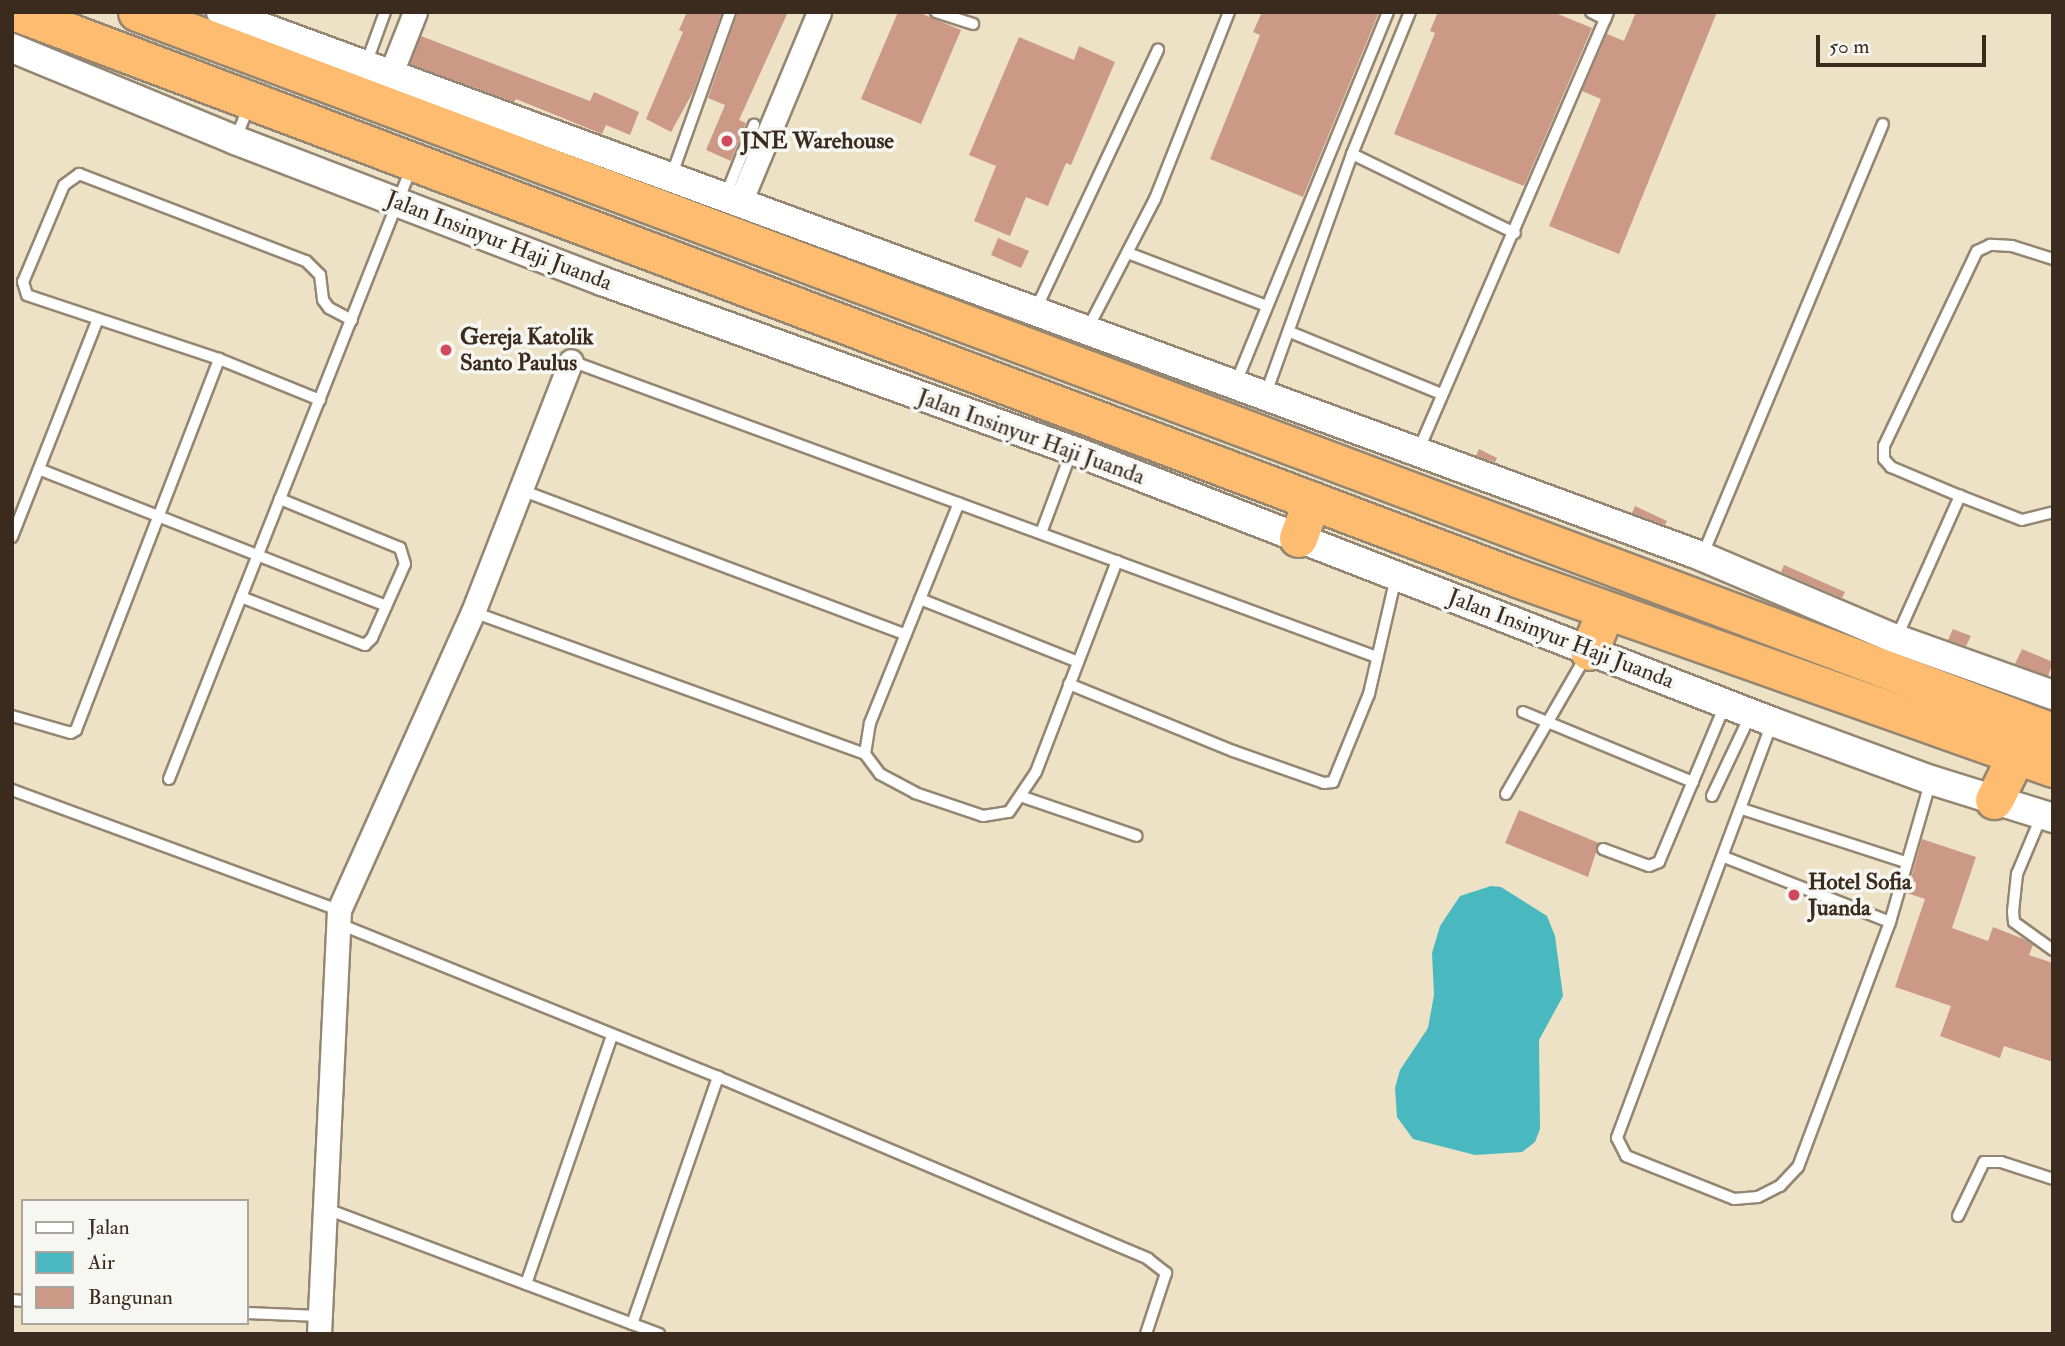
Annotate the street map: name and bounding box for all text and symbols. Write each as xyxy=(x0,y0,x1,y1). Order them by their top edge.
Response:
scale bar xyxy=(1820,21,1990,65)
text: 50 m xyxy=(1829,33,1870,60)
place label: JNE Warehouse xyxy=(741,127,894,155)
marker: JNE Warehouse xyxy=(719,133,735,149)
street label: Jalan Insinyur Haji Juanda xyxy=(382,185,616,297)
place label: Gereja Katolik Santo Paulus xyxy=(460,323,594,377)
marker: Gereja Katolik Santo Paulus xyxy=(438,342,454,358)
street label: Jalan Insinyur Haji Juanda xyxy=(914,383,1148,491)
street label: Jalan Insinyur Haji Juanda xyxy=(1444,583,1678,695)
place label: Hotel Sofia Juanda xyxy=(1808,868,1911,922)
marker: Hotel Sofia Juanda xyxy=(1786,887,1802,903)
legend xyxy=(21,1199,248,1325)
text: Jalan xyxy=(88,1214,130,1241)
text: Air xyxy=(88,1249,115,1276)
text: Bangunan xyxy=(88,1284,173,1311)

